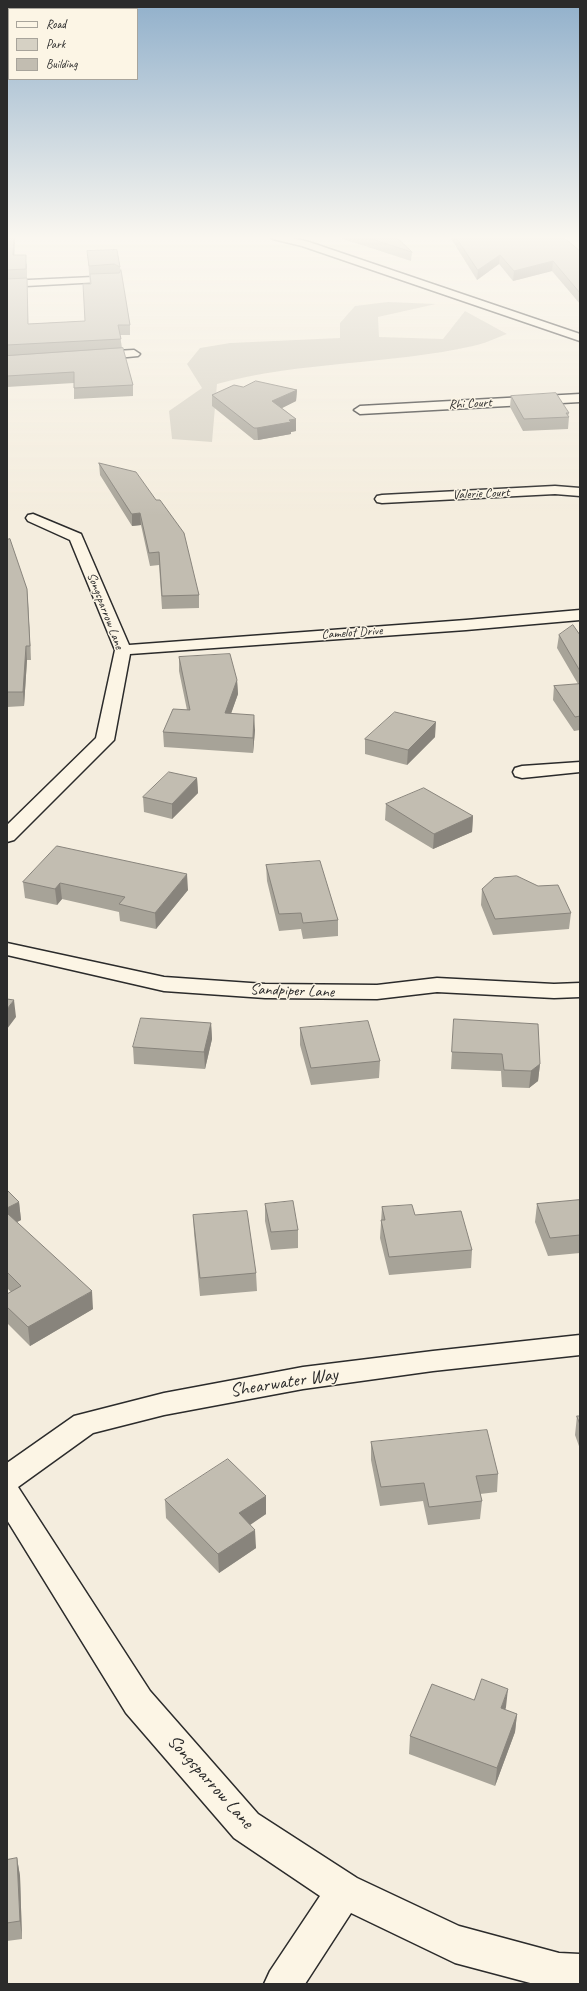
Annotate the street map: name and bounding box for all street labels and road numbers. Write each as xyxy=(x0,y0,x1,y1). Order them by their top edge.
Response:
street label: Rhi Court xyxy=(448,395,492,413)
street label: Valerie Court xyxy=(452,485,510,503)
street label: Songsparrow Lane xyxy=(83,570,127,652)
street label: Camelot Drive xyxy=(321,623,383,643)
street label: Sandpiper Lane xyxy=(250,980,334,1002)
street label: Shearwater Way xyxy=(229,1363,339,1403)
street label: Songsparrow Lane xyxy=(162,1730,258,1834)

